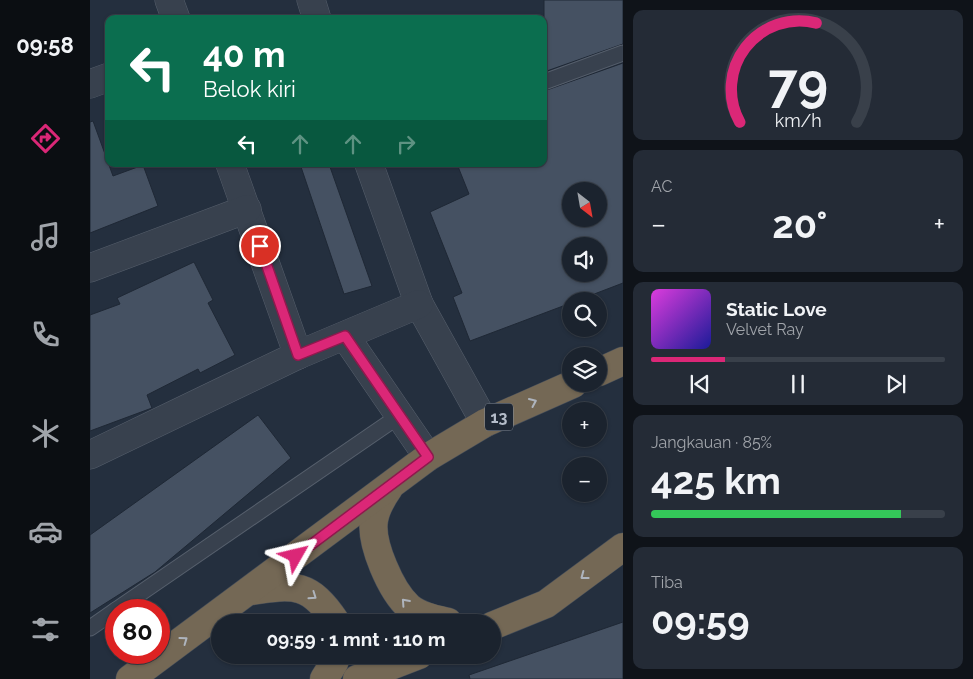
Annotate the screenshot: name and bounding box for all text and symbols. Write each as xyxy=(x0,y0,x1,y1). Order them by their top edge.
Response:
text: 09:58 xyxy=(16,32,74,58)
text: 40 m xyxy=(203,34,285,75)
icon: left xyxy=(120,35,185,100)
text: 79 xyxy=(768,52,828,113)
text: Belok kiri xyxy=(203,76,296,102)
text: km/h xyxy=(774,110,822,131)
icon: directions xyxy=(28,121,63,156)
icon: left xyxy=(233,130,261,158)
icon: ahead xyxy=(286,130,314,158)
icon: ahead xyxy=(339,130,367,158)
icon: right xyxy=(392,130,420,158)
text: AC xyxy=(651,177,672,196)
north arrow xyxy=(562,182,608,228)
map controls xyxy=(562,182,607,502)
text: 20° xyxy=(772,202,827,247)
text: − xyxy=(651,208,666,241)
text: + xyxy=(933,208,945,241)
icon: music xyxy=(28,219,63,254)
pin xyxy=(239,225,281,267)
icon: arrive xyxy=(246,232,274,260)
button: sound xyxy=(562,237,607,282)
button: search xyxy=(562,292,607,337)
text: Static Love xyxy=(726,298,827,320)
icon: phone xyxy=(28,317,63,352)
text: Velvet Ray xyxy=(726,320,804,339)
button: layers xyxy=(562,347,607,392)
icon: previous xyxy=(686,370,714,398)
icon: pause xyxy=(784,370,812,398)
icon: next xyxy=(882,370,910,398)
one-way arrow xyxy=(528,397,537,408)
button: + xyxy=(562,402,607,447)
road number: 13 xyxy=(485,404,513,431)
icon: climate xyxy=(28,416,63,451)
text: Jangkauan · 85% xyxy=(651,433,772,452)
button: − xyxy=(562,457,607,502)
text: 425 km xyxy=(651,458,781,503)
icon: car xyxy=(28,514,63,549)
position arrow xyxy=(269,529,321,581)
one-way arrow xyxy=(581,570,590,578)
text: Tiba xyxy=(651,573,683,592)
one-way arrow xyxy=(307,590,317,599)
one-way arrow xyxy=(402,598,411,607)
text: 09:59 xyxy=(651,598,750,643)
speed limit sign: 80 xyxy=(105,599,170,664)
icon: filters xyxy=(28,612,63,647)
text: 09:59 · 1 mnt · 110 m xyxy=(266,628,446,650)
one-way arrow xyxy=(178,637,188,646)

